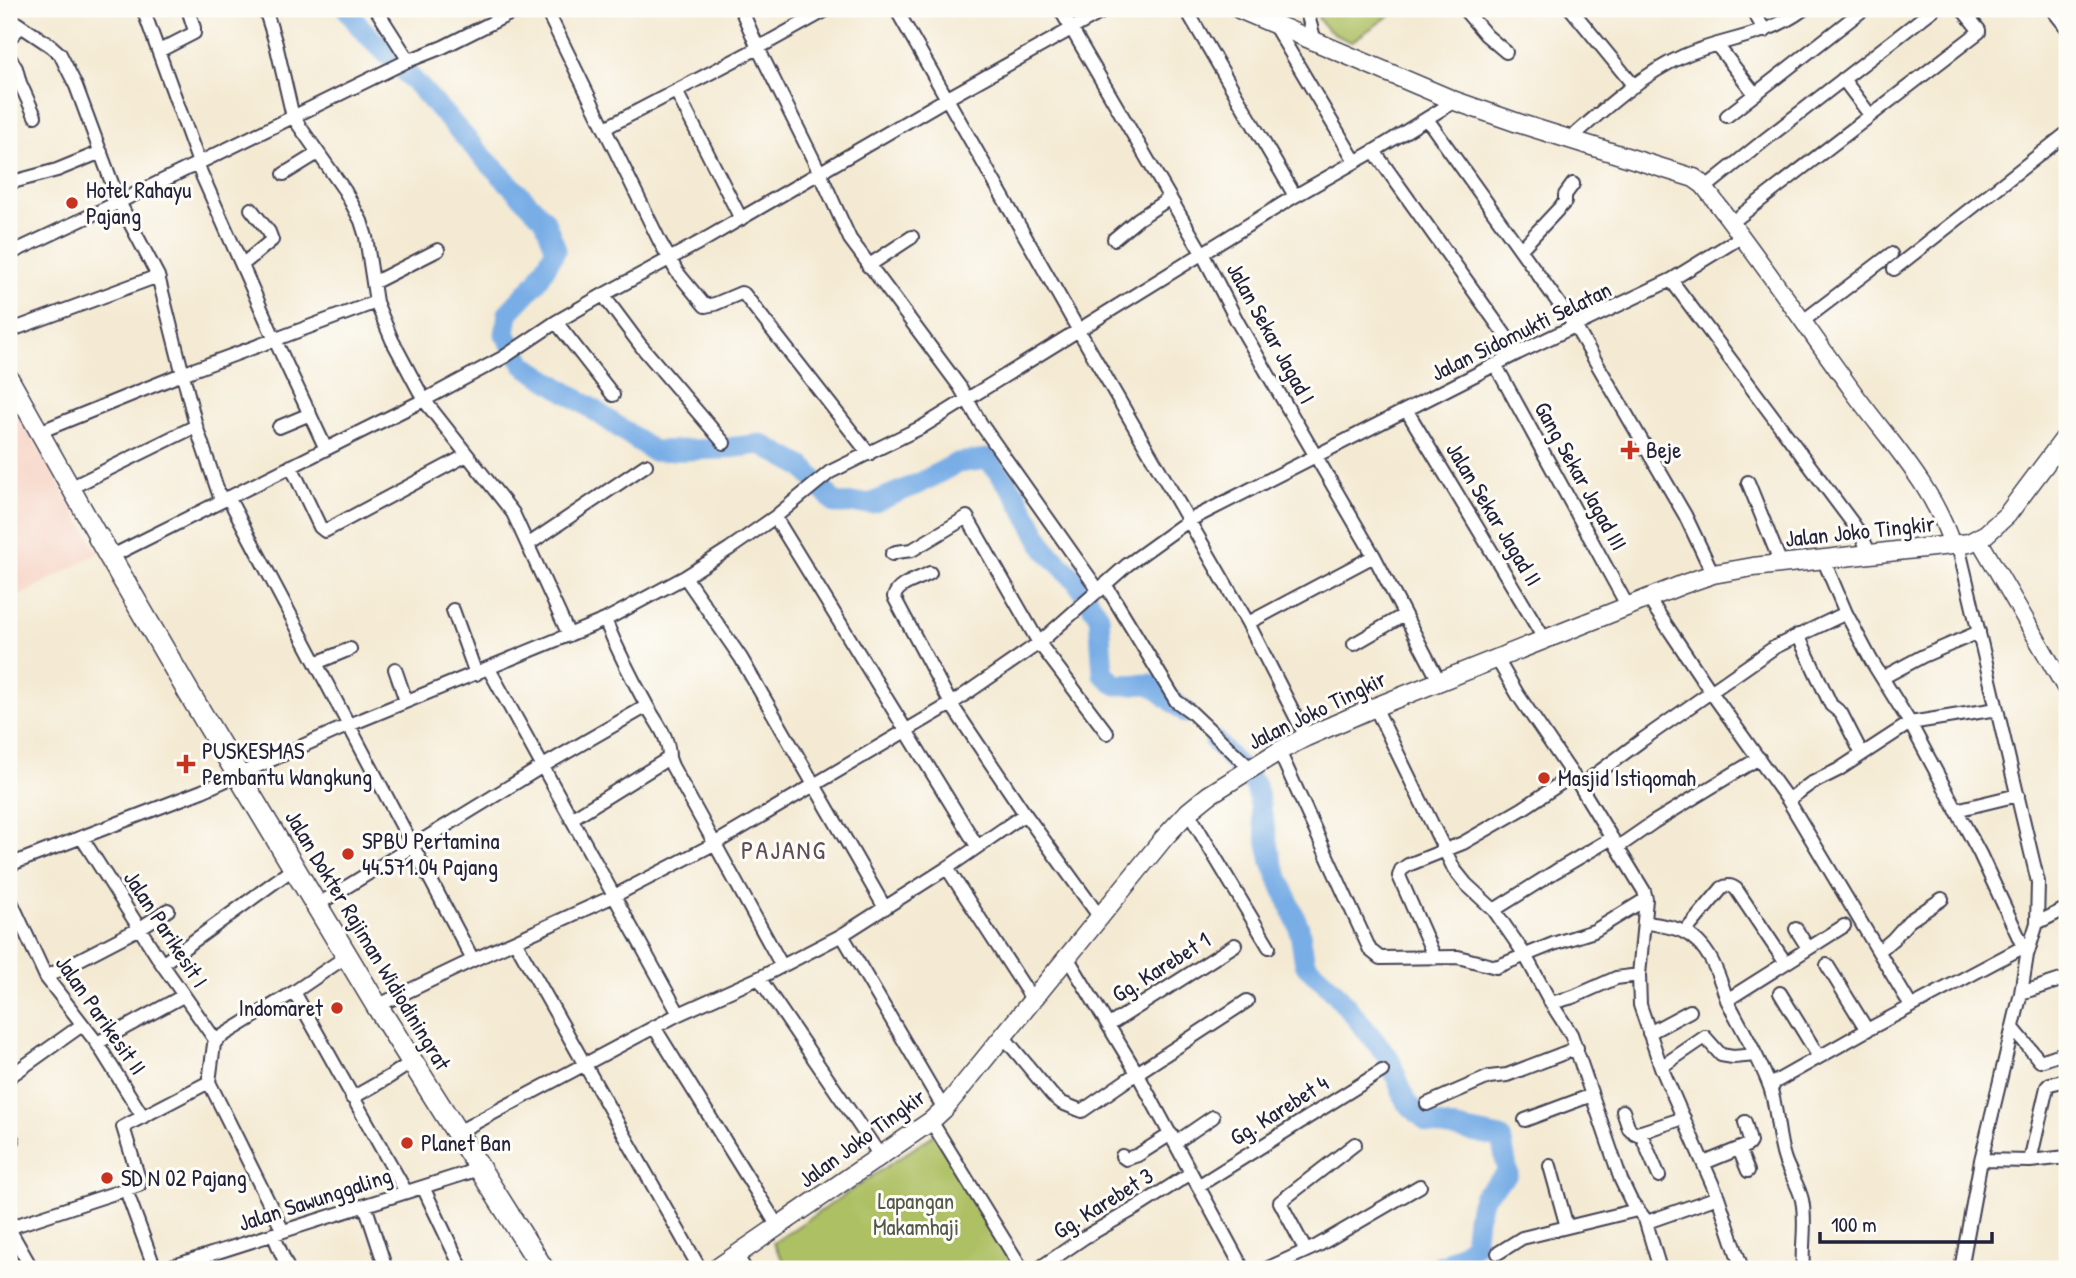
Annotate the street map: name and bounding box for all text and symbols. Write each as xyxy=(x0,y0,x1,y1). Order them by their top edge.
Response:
place label: Hotel Rahayu Pajang xyxy=(86,174,192,231)
marker: Hotel Rahayu Pajang xyxy=(64,195,80,211)
street label: Jalan Sekar Jagad I xyxy=(1220,256,1323,409)
street label: Jalan Sidomukti Selatan xyxy=(1425,273,1616,388)
street label: Gang Sekar Jagad III xyxy=(1528,396,1635,556)
place label: Beje xyxy=(1646,434,1681,465)
street label: Jalan Sekar Jagad II xyxy=(1439,436,1550,591)
marker: Beje xyxy=(1620,440,1640,460)
street label: Jalan Joko Tingkir xyxy=(1784,507,1936,554)
street label: Jalan Joko Tingkir xyxy=(1242,663,1391,756)
place label: PUSKESMAS Pembantu Wangkung xyxy=(202,735,372,792)
marker: PUSKESMAS Pembantu Wangkung xyxy=(176,754,196,774)
place label: Masjid Istiqomah xyxy=(1558,762,1696,793)
marker: Masjid Istiqomah xyxy=(1536,770,1552,786)
street label: Jalan Dokter Rajiman Widiodiningrat xyxy=(278,804,459,1077)
place label: SPBU Pertamina 44.571.04 Pajang xyxy=(362,825,499,882)
district label: PAJANG xyxy=(741,832,827,867)
marker: SPBU Pertamina 44.571.04 Pajang xyxy=(340,846,356,862)
street label: Jalan Parikesit I xyxy=(117,864,216,993)
street label: Gg. Karebet 1 xyxy=(1106,924,1216,1009)
street label: Jalan Parikesit II xyxy=(49,949,154,1081)
place label: Indomaret xyxy=(238,992,324,1023)
marker: Indomaret xyxy=(329,1000,345,1016)
street label: Gg. Karebet 4 xyxy=(1223,1067,1334,1152)
street label: Jalan Joko Tingkir xyxy=(792,1081,932,1194)
place label: Planet Ban xyxy=(421,1127,511,1158)
marker: Planet Ban xyxy=(399,1135,415,1151)
street label: Jalan Sawunggaling xyxy=(234,1159,396,1238)
street label: Gg. Karebet 3 xyxy=(1047,1160,1159,1246)
place label: SD N 02 Pajang xyxy=(121,1162,247,1193)
marker: SD N 02 Pajang xyxy=(99,1170,115,1186)
park label: Lapangan Makamhaji xyxy=(873,1185,959,1242)
scale bar xyxy=(1820,1201,1992,1245)
text: 100 m xyxy=(1831,1210,1877,1239)

